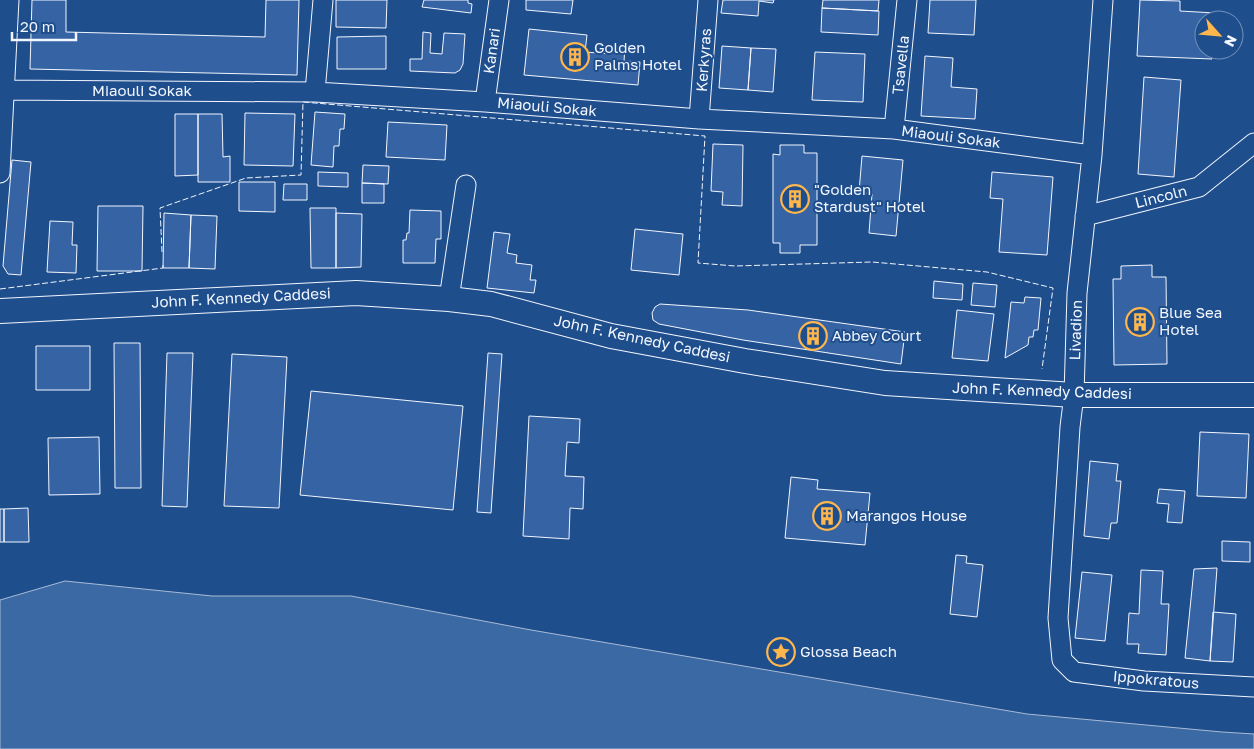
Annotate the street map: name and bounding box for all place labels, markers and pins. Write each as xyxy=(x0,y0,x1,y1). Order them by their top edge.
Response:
place label: Golden Palms Hotel xyxy=(594,38,682,73)
building icon: Golden Palms Hotel xyxy=(560,42,590,72)
place label: "Golden Stardust" Hotel xyxy=(814,180,926,215)
building icon: "Golden Stardust" Hotel xyxy=(780,184,810,214)
place label: Blue Sea Hotel xyxy=(1159,303,1222,338)
building icon: Blue Sea Hotel xyxy=(1125,307,1155,337)
building icon: Abbey Court xyxy=(798,321,828,351)
place label: Abbey Court xyxy=(832,326,921,344)
building icon: Marangos House xyxy=(812,501,842,531)
place label: Marangos House xyxy=(846,506,967,524)
place icon: Glossa Beach xyxy=(766,637,796,667)
place label: Glossa Beach xyxy=(800,642,897,660)

